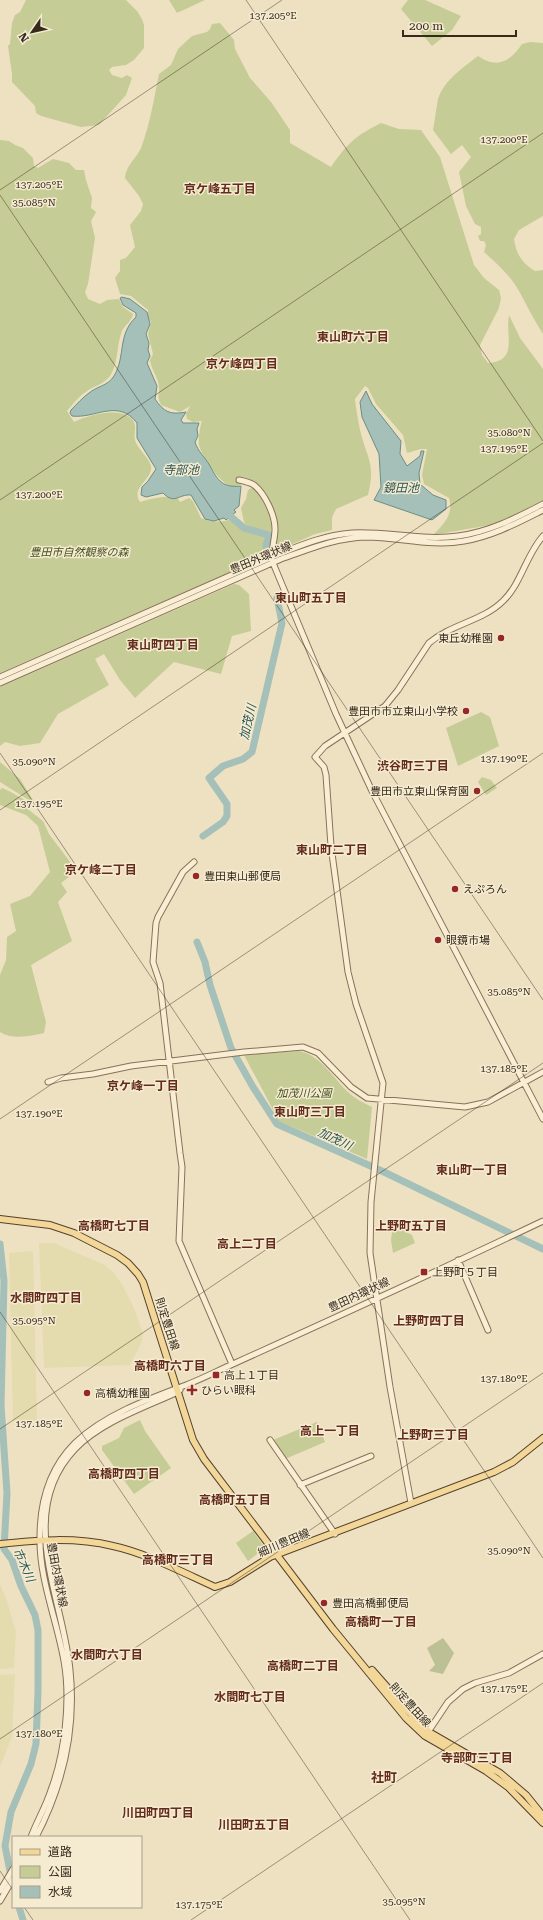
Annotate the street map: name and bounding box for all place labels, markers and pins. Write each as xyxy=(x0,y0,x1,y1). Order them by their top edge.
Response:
place label: 東丘幼稚園 xyxy=(438,632,493,645)
marker: 東丘幼稚園 xyxy=(496,633,506,643)
place label: 豊田市市立東山小学校 xyxy=(348,705,458,718)
marker: 豊田市市立東山小学校 xyxy=(461,706,471,716)
place label: 豊田市立東山保育園 xyxy=(370,785,469,798)
marker: 豊田市立東山保育園 xyxy=(472,786,482,796)
place label: 豊田東山郵便局 xyxy=(204,870,281,883)
marker: 豊田東山郵便局 xyxy=(191,871,201,881)
place label: えぷろん xyxy=(463,883,507,896)
marker: えぷろん xyxy=(450,884,460,894)
place label: 眼鏡市場 xyxy=(446,934,490,947)
marker: 眼鏡市場 xyxy=(433,935,443,945)
place label: 上野町５丁目 xyxy=(432,1266,498,1279)
marker: 上野町５丁目 xyxy=(419,1267,429,1277)
place label: 高上１丁目 xyxy=(224,1369,279,1382)
marker: 高上１丁目 xyxy=(211,1370,221,1380)
marker: ひらい眼科 xyxy=(186,1384,198,1396)
place label: ひらい眼科 xyxy=(201,1384,256,1397)
place label: 高橋幼稚園 xyxy=(95,1387,150,1400)
marker: 高橋幼稚園 xyxy=(82,1388,92,1398)
place label: 豊田高橋郵便局 xyxy=(332,1597,409,1610)
marker: 豊田高橋郵便局 xyxy=(319,1598,329,1608)

